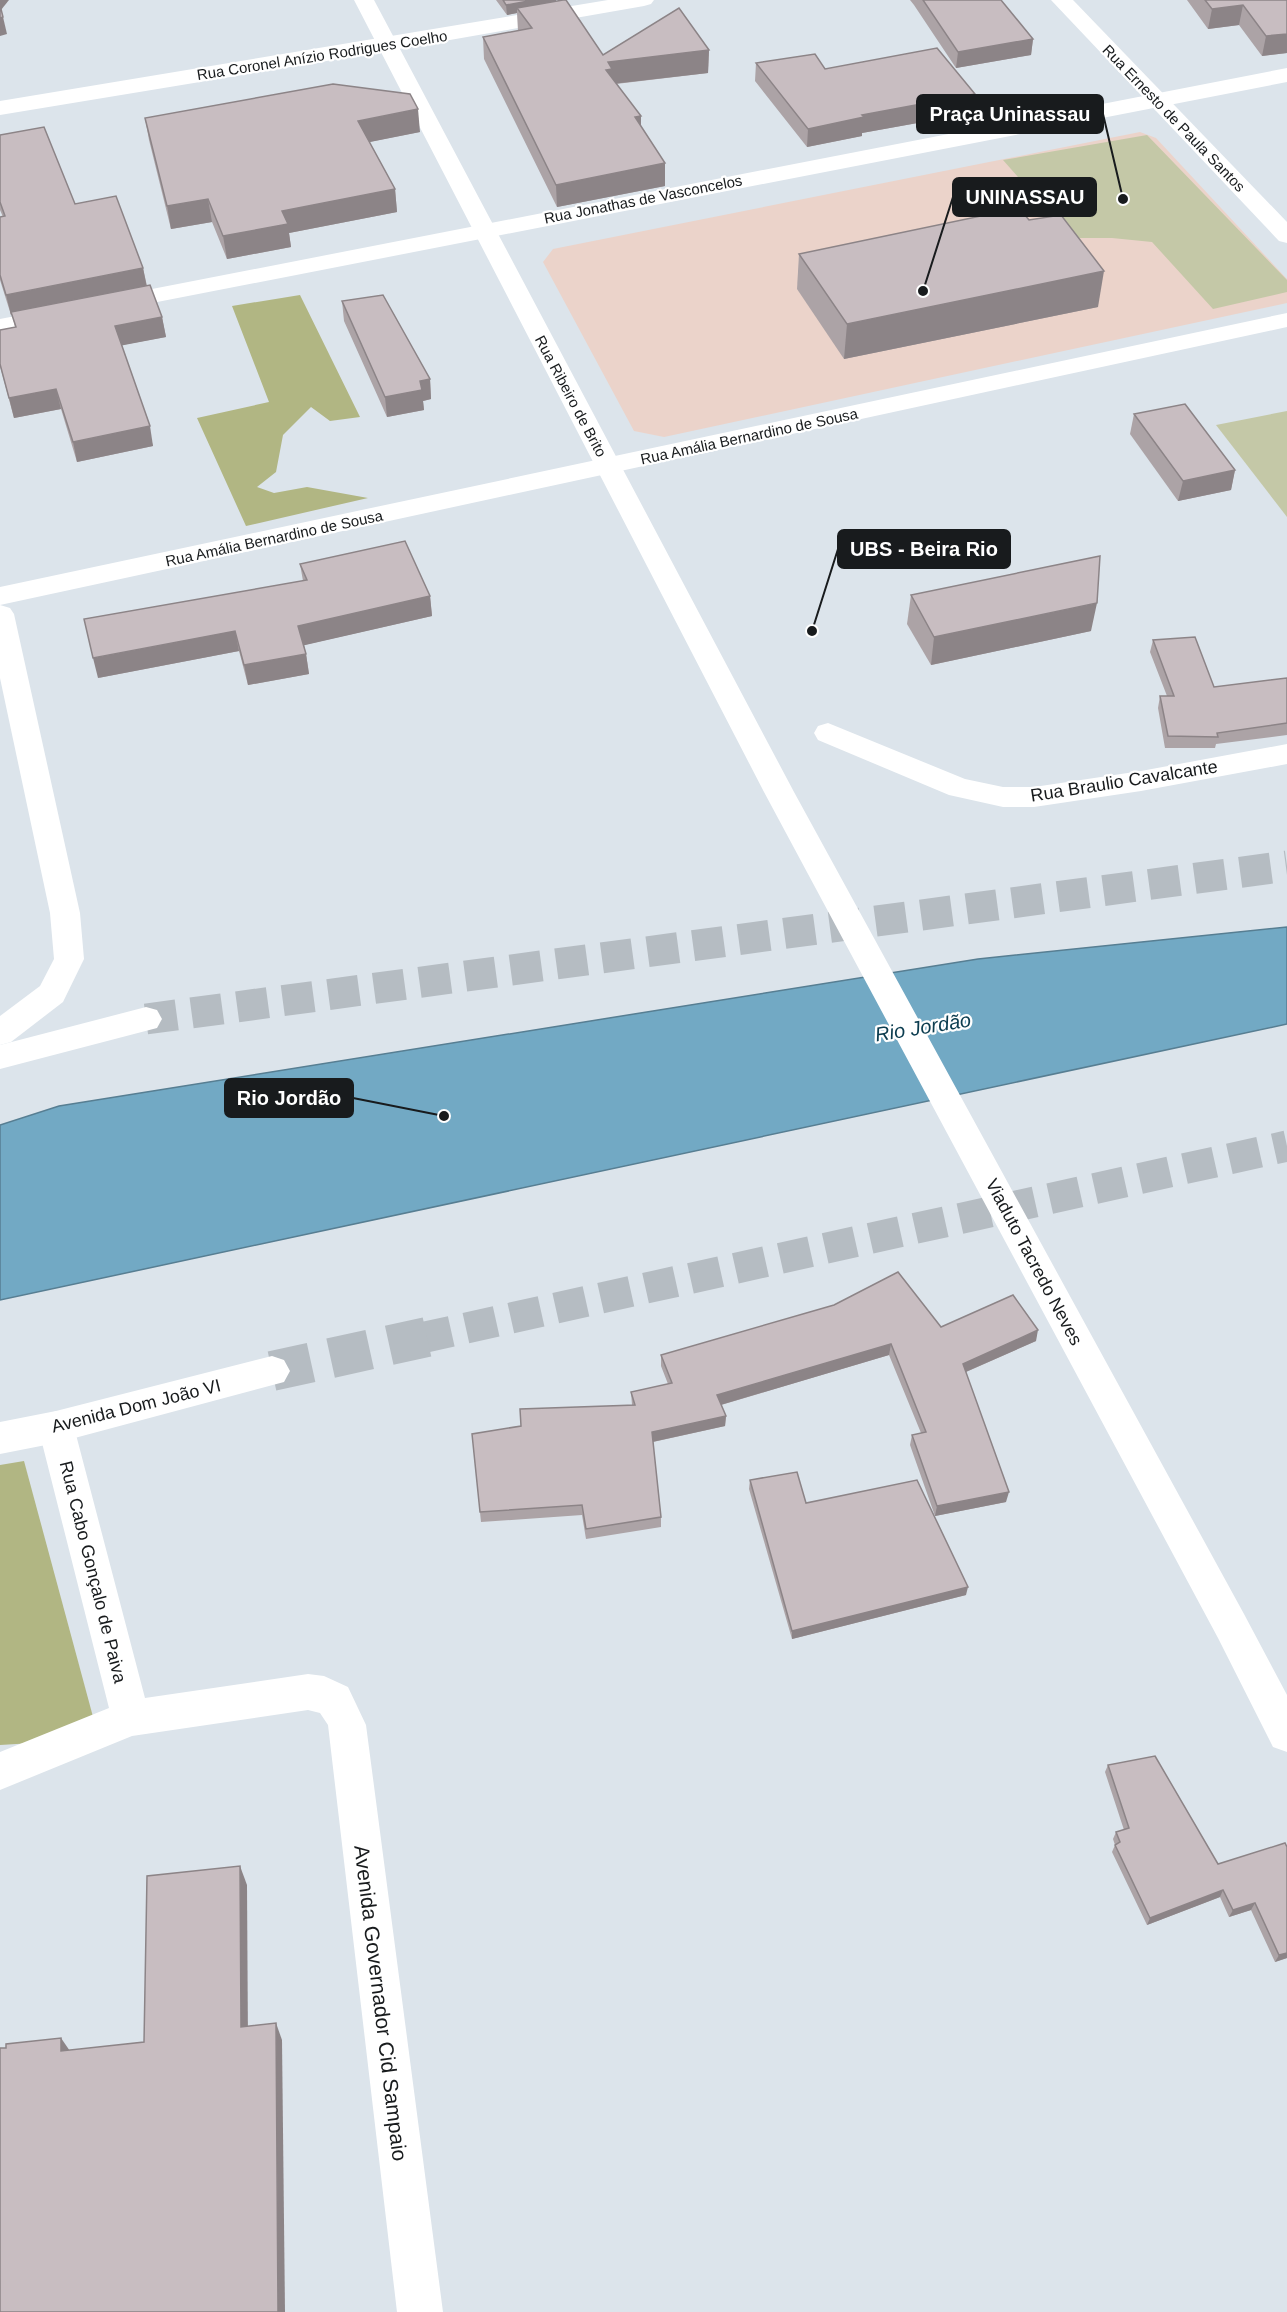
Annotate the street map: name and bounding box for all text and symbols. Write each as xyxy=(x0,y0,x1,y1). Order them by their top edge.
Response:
street label: Rua Coronel Anízio Rodrigues Coelho xyxy=(195,27,449,83)
street label: Rua Ernesto de Paula Santos xyxy=(1099,41,1249,195)
callout: Praça Uninassau xyxy=(917,95,1103,133)
text: Praça Uninassau xyxy=(929,103,1091,125)
street label: Rua Jonathas de Vasconcelos xyxy=(542,171,744,227)
callout: UNINASSAU xyxy=(953,178,1096,216)
text: UNINASSAU xyxy=(966,186,1084,208)
street label: Rua Ribeiro de Brito xyxy=(532,332,610,460)
street label: Rua Amália Bernardino de Sousa xyxy=(639,404,860,467)
street label: Rua Amália Bernardino de Sousa xyxy=(164,506,385,569)
callout: UBS - Beira Rio xyxy=(838,530,1010,568)
text: UBS - Beira Rio xyxy=(850,538,998,560)
street label: Rua Braulio Cavalcante xyxy=(1029,756,1219,806)
water label: Rio Jordão xyxy=(874,1009,972,1045)
callout: Rio Jordão xyxy=(225,1079,353,1117)
text: Rio Jordão xyxy=(237,1087,341,1109)
street label: Viaduto Tacredo Neves xyxy=(982,1175,1086,1349)
street label: Avenida Dom João VI xyxy=(49,1375,223,1437)
street label: Rua Cabo Gonçalo de Paiva xyxy=(56,1459,131,1686)
street label: Avenida Governador Cid Sampaio xyxy=(350,1844,412,2162)

